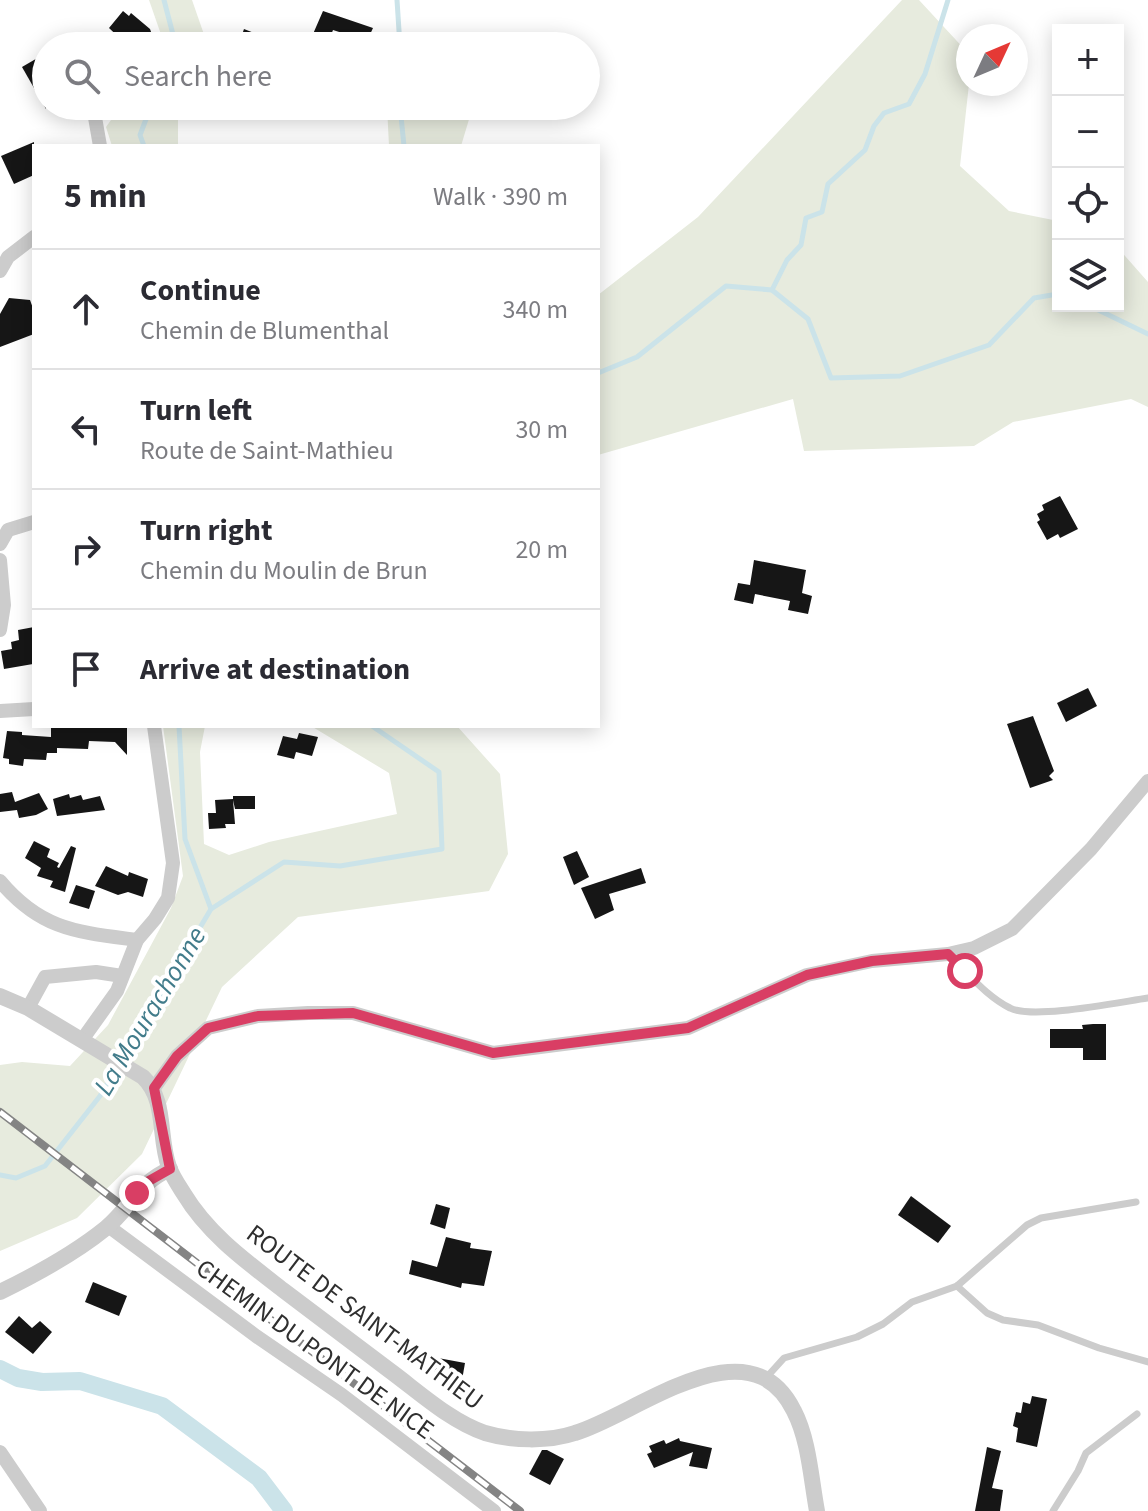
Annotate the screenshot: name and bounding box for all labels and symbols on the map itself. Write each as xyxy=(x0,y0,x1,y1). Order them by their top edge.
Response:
north arrow xyxy=(956,24,1028,96)
water label: La Mourachonne xyxy=(84,919,216,1103)
route start xyxy=(947,953,983,989)
route end xyxy=(119,1175,155,1211)
street label: ROUTE DE SAINT-MATHIEU xyxy=(239,1216,491,1418)
street label: CHEMIN DU PONT DE NICE xyxy=(188,1250,442,1448)

